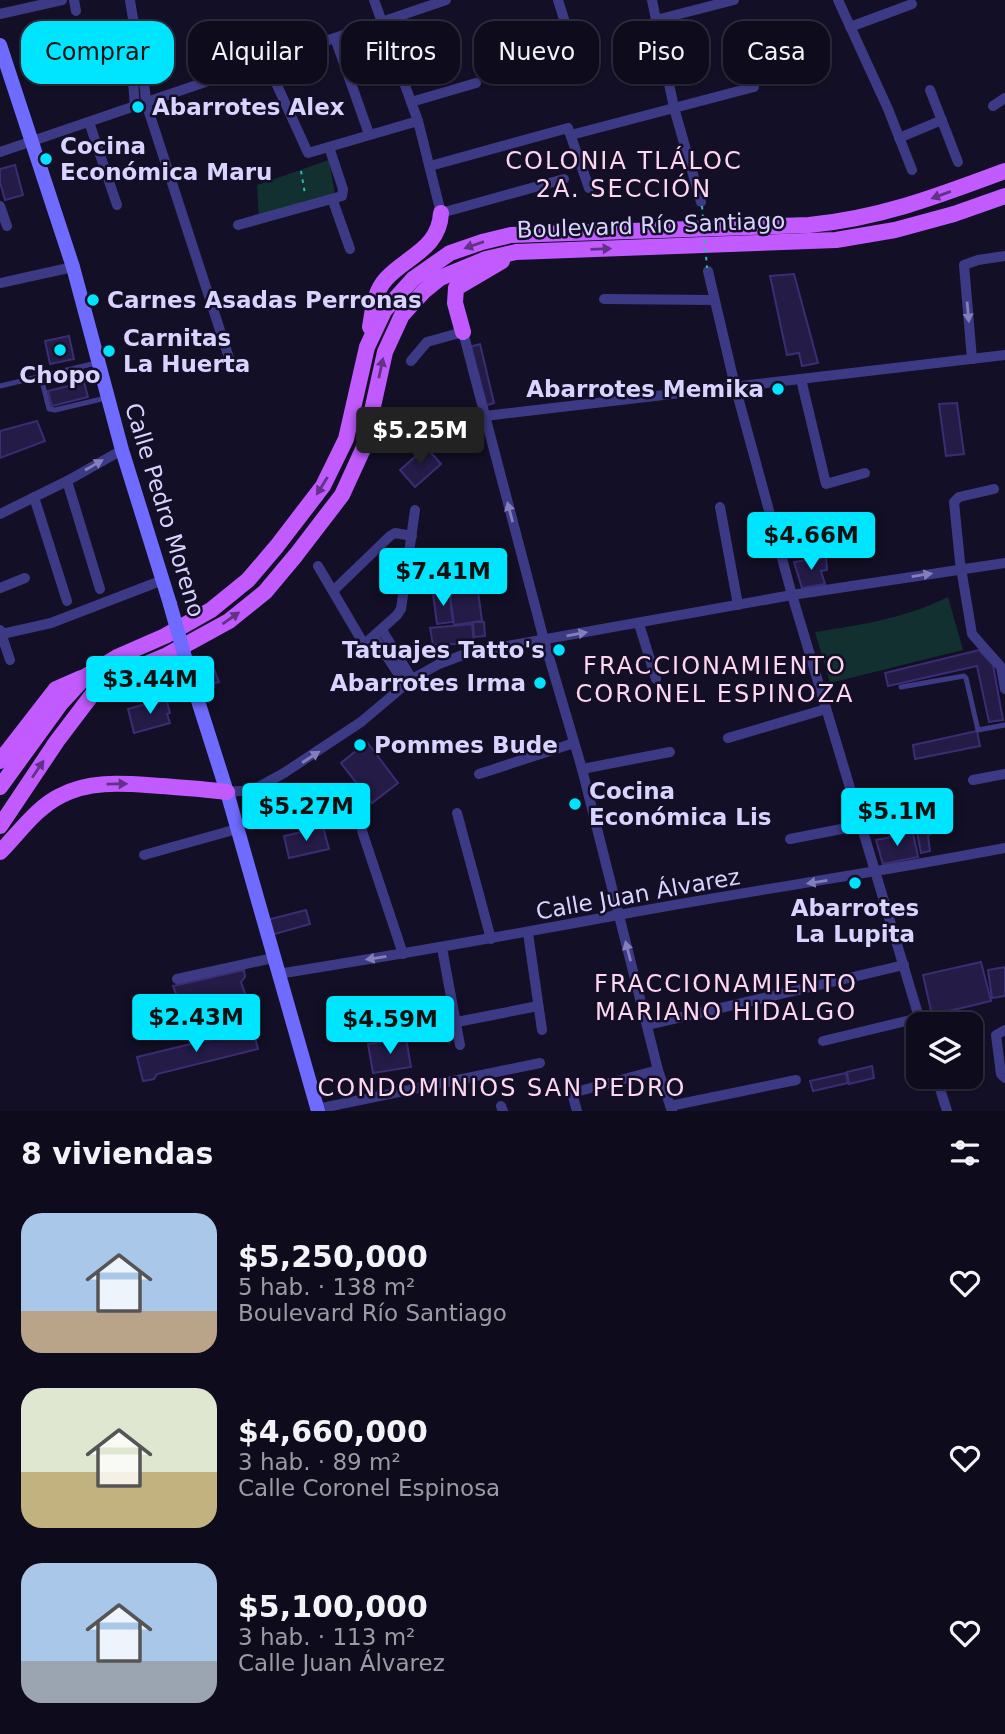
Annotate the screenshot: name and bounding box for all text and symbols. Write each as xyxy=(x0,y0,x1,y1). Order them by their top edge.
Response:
chip: Comprar xyxy=(21,21,174,84)
chip: Alquilar xyxy=(188,21,327,84)
chip: Filtros xyxy=(341,21,460,84)
chip: Nuevo xyxy=(474,21,599,84)
chip: Piso xyxy=(613,21,709,84)
chip: Casa xyxy=(723,21,830,84)
place label: Abarrotes Alex xyxy=(152,94,345,120)
marker: Abarrotes Alex xyxy=(130,99,146,115)
place label: Cocina Económica Maru xyxy=(60,133,272,185)
district label: COLONIA TLÁLOC 2A. SECCIÓN xyxy=(505,146,743,203)
marker: Cocina Económica Maru xyxy=(38,151,54,167)
one-way arrow xyxy=(931,190,952,201)
street label: Boulevard Río Santiago xyxy=(516,207,786,243)
one-way arrow xyxy=(463,240,484,251)
one-way arrow xyxy=(591,243,613,255)
place label: Carnes Asadas Perronas xyxy=(107,287,422,313)
marker: Carnes Asadas Perronas xyxy=(85,292,101,308)
one-way arrow xyxy=(963,301,974,323)
place label: Carnitas La Huerta xyxy=(123,325,250,377)
marker: Chopo xyxy=(52,342,68,358)
marker: Carnitas La Huerta xyxy=(101,343,117,359)
one-way arrow xyxy=(376,357,387,379)
place label: Chopo xyxy=(19,362,101,388)
place label: Abarrotes Memika xyxy=(526,376,764,402)
marker: Abarrotes Memika xyxy=(770,381,786,397)
street label: Calle Pedro Moreno xyxy=(120,400,210,620)
pin: $5.25M xyxy=(363,407,477,467)
text: $5.25M xyxy=(372,417,468,443)
one-way arrow xyxy=(85,459,104,472)
one-way arrow xyxy=(315,476,328,496)
one-way arrow xyxy=(505,501,515,522)
pin: $4.66M xyxy=(754,512,868,572)
text: $4.66M xyxy=(763,522,859,548)
pin: $7.41M xyxy=(386,548,500,608)
text: $7.41M xyxy=(395,558,491,584)
one-way arrow xyxy=(912,569,934,580)
one-way arrow xyxy=(221,612,240,625)
one-way arrow xyxy=(567,628,589,639)
place label: Tatuajes Tatto's xyxy=(342,637,545,663)
marker: Tatuajes Tatto's xyxy=(551,642,567,658)
district label: FRACCIONAMIENTO CORONEL ESPINOZA xyxy=(576,652,854,708)
pin: $3.44M xyxy=(93,656,207,716)
text: $3.44M xyxy=(102,666,198,692)
place label: Abarrotes Irma xyxy=(330,670,526,696)
marker: Abarrotes Irma xyxy=(532,675,548,691)
place label: Pommes Bude xyxy=(374,732,558,758)
marker: Pommes Bude xyxy=(352,737,368,753)
one-way arrow xyxy=(301,750,320,763)
one-way arrow xyxy=(31,760,45,778)
one-way arrow xyxy=(107,778,129,789)
place label: Cocina Económica Lis xyxy=(589,778,772,830)
pin: $5.27M xyxy=(249,784,363,843)
pin: $5.1M xyxy=(848,788,946,848)
text: $5.27M xyxy=(258,793,354,819)
marker: Cocina Económica Lis xyxy=(567,796,583,812)
text: $5.1M xyxy=(857,798,937,824)
street label: Calle Juan Álvarez xyxy=(534,862,742,925)
marker: Abarrotes La Lupita xyxy=(847,875,863,891)
one-way arrow xyxy=(806,877,828,888)
place label: Abarrotes La Lupita xyxy=(791,895,919,947)
one-way arrow xyxy=(622,940,633,962)
one-way arrow xyxy=(365,953,387,964)
district label: FRACCIONAMIENTO MARIANO HIDALGO xyxy=(594,970,858,1026)
pin: $2.43M xyxy=(139,995,253,1054)
pin: $4.59M xyxy=(333,996,447,1056)
text: $2.43M xyxy=(148,1004,244,1030)
text: $4.59M xyxy=(342,1006,438,1032)
map controls xyxy=(906,1012,983,1089)
button: layers xyxy=(906,1012,983,1089)
district label: CONDOMINIOS SAN PEDRO xyxy=(318,1074,686,1102)
icon: filters xyxy=(946,1134,984,1172)
text: 8 viviendas xyxy=(21,1136,213,1171)
text: $5,250,000 xyxy=(238,1239,428,1274)
icon: home xyxy=(77,1241,161,1325)
icon: heart xyxy=(946,1264,984,1302)
text: 5 hab. · 138 m² xyxy=(238,1274,415,1300)
text: Boulevard Río Santiago xyxy=(238,1300,507,1326)
text: $4,660,000 xyxy=(238,1414,428,1449)
icon: home xyxy=(77,1416,161,1500)
icon: heart xyxy=(946,1439,984,1477)
text: 3 hab. · 89 m² xyxy=(238,1449,401,1475)
text: Calle Coronel Espinosa xyxy=(238,1475,500,1501)
text: $5,100,000 xyxy=(238,1589,428,1624)
icon: home xyxy=(77,1591,161,1675)
icon: heart xyxy=(946,1614,984,1652)
text: 3 hab. · 113 m² xyxy=(238,1624,415,1650)
text: Calle Juan Álvarez xyxy=(238,1650,445,1676)

